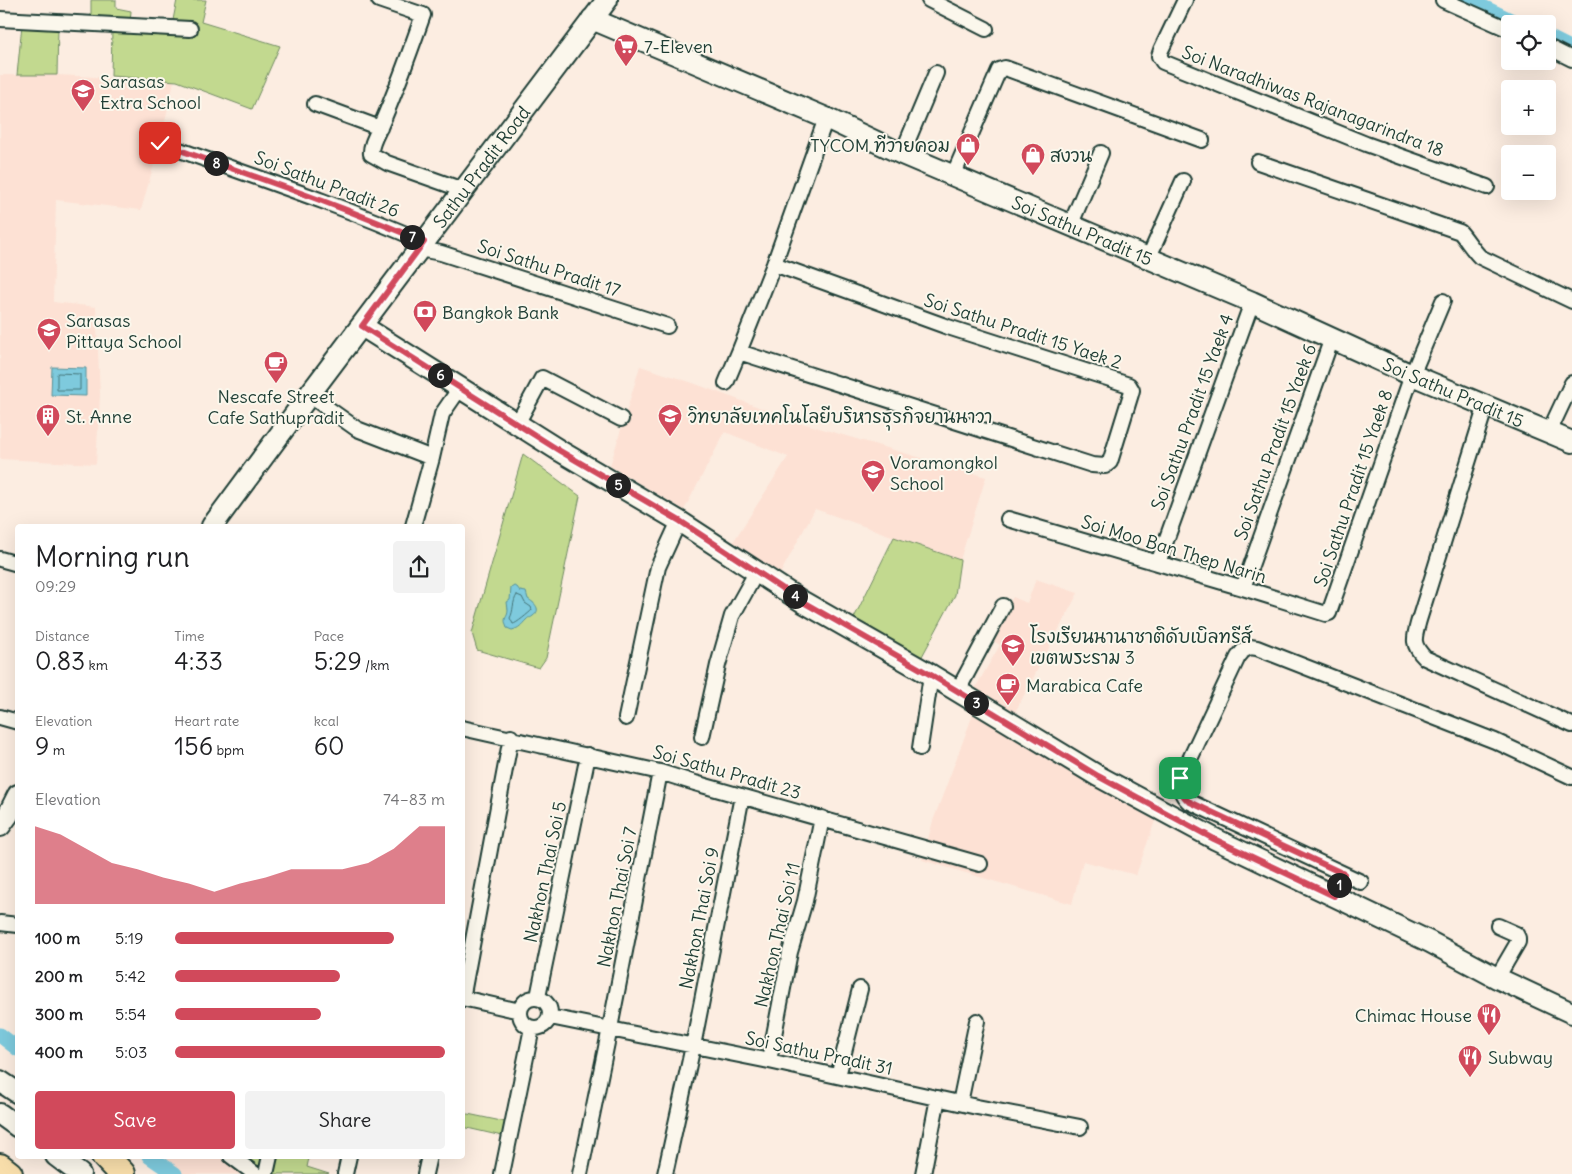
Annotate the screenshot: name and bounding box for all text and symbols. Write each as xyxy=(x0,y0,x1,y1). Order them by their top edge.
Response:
map controls xyxy=(1501,15,1556,200)
button: locate xyxy=(1501,15,1556,70)
supermarket icon: 7-Eleven xyxy=(613,33,639,67)
place label: 7-Eleven xyxy=(644,35,713,58)
street label: Soi Naradhiwas Rajanagarindra 18 xyxy=(1179,40,1447,162)
place label: Sarasas Extra School xyxy=(100,70,201,114)
school or university icon: Sarasas Extra School xyxy=(70,78,96,112)
button: + xyxy=(1501,80,1556,135)
street label: Sathu Pradit Road xyxy=(428,101,535,232)
pin xyxy=(139,122,181,164)
icon: check xyxy=(146,129,174,157)
shop icon: TYCOM ทีวายคอม xyxy=(955,132,981,166)
place label: TYCOM ทีวายคอม xyxy=(810,134,950,157)
shop icon: สงวน xyxy=(1020,142,1046,176)
place label: สงวน xyxy=(1050,144,1092,167)
button: − xyxy=(1501,145,1556,200)
street label: Soi Sathu Pradit 26 xyxy=(251,146,403,222)
pin: 8 xyxy=(204,150,228,176)
text: 8 xyxy=(212,154,221,172)
street label: Soi Sathu Pradit 15 xyxy=(1008,190,1156,270)
pin: 7 xyxy=(400,224,424,250)
text: 7 xyxy=(409,228,416,246)
street label: Soi Sathu Pradit 17 xyxy=(475,234,624,302)
street label: Soi Sathu Pradit 15 Yaek 2 xyxy=(921,288,1125,374)
bank icon: Bangkok Bank xyxy=(412,299,438,333)
place label: Bangkok Bank xyxy=(442,301,559,324)
place label: Sarasas Pittaya School xyxy=(66,309,182,353)
street label: Soi Sathu Pradit 15 Yaek 4 xyxy=(1146,311,1238,513)
school or university icon: Sarasas Pittaya School xyxy=(36,317,62,351)
street label: Soi Sathu Pradit 15 Yaek 6 xyxy=(1229,341,1321,543)
cafe icon: Nescafe Street Cafe Sathupradit xyxy=(263,350,289,384)
street label: Soi Sathu Pradit 15 xyxy=(1379,352,1527,432)
pin: 6 xyxy=(428,362,452,388)
text: 6 xyxy=(436,366,445,384)
place label: Nescafe Street Cafe Sathupradit xyxy=(208,385,344,429)
street label: Soi Sathu Pradit 15 Yaek 8 xyxy=(1308,386,1398,590)
building icon: St. Anne xyxy=(35,403,61,437)
school or university icon: วิทยาลัยเทคโนโลยีบริหารธุรกิจยานนาวา xyxy=(657,403,683,437)
place label: วิทยาลัยเทคโนโลยีบริหารธุรกิจยานนาวา xyxy=(688,404,993,431)
place label: St. Anne xyxy=(66,405,132,428)
place label: Voramongkol School xyxy=(890,451,998,495)
school or university icon: Voramongkol School xyxy=(860,459,886,493)
pin: 5 xyxy=(606,472,630,498)
text: 5 xyxy=(614,476,623,494)
street label: Soi Moo Ban Thep Narin xyxy=(1079,510,1269,588)
text: Morning run xyxy=(35,539,190,575)
button: share xyxy=(393,541,445,593)
text: 09:29 xyxy=(35,576,76,596)
pin: 4 xyxy=(782,584,808,608)
text: 4 xyxy=(791,587,800,605)
place label: โรงเรียนนานาชาติดับเบิลทรีส์ เขตพระราม 3 xyxy=(1030,624,1253,669)
text: Distance xyxy=(35,627,90,645)
text: Time xyxy=(174,627,205,645)
text: Pace xyxy=(314,627,344,645)
school or university icon: โรงเรียนนานาชาติดับเบิลทรีส์ เขตพระราม 3 xyxy=(1000,633,1026,667)
text: 0.83 xyxy=(35,645,85,677)
text: 4:33 xyxy=(174,645,223,677)
text: 5:29 xyxy=(314,645,362,677)
text: km xyxy=(85,656,108,674)
text: /km xyxy=(362,656,390,674)
cafe icon: Marabica Cafe xyxy=(995,672,1021,706)
place label: Marabica Cafe xyxy=(1026,674,1143,697)
pin: 3 xyxy=(964,690,988,716)
text: 3 xyxy=(973,694,980,712)
text: Elevation xyxy=(35,712,92,730)
text: Heart rate xyxy=(174,712,239,730)
text: kcal xyxy=(314,712,339,730)
text: 9 xyxy=(35,730,49,762)
text: 156 xyxy=(174,730,213,762)
text: 60 xyxy=(314,730,345,762)
street label: Soi Sathu Pradit 23 xyxy=(650,740,804,804)
text: m xyxy=(49,741,65,759)
text: bpm xyxy=(213,741,244,759)
pin xyxy=(1159,757,1201,799)
icon: arrive xyxy=(1166,764,1194,792)
text: Elevation xyxy=(35,789,101,809)
text: 74–83 m xyxy=(383,789,445,809)
street label: Nakhon Thai Soi 5 xyxy=(519,799,571,945)
street label: Nakhon Thai Soi 7 xyxy=(592,825,642,969)
street label: Nakhon Thai Soi 9 xyxy=(674,845,724,991)
street label: Nakhon Thai Soi 11 xyxy=(749,860,805,1010)
pin: 1 xyxy=(1326,872,1352,898)
text: 1 xyxy=(1337,876,1342,894)
text: 100 m xyxy=(35,928,80,948)
text: 5:19 xyxy=(115,928,143,948)
text: 200 m xyxy=(35,966,83,986)
text: 5:42 xyxy=(115,966,146,986)
restaurant icon: Chimac House xyxy=(1476,1002,1502,1036)
text: 300 m xyxy=(35,1004,83,1024)
text: 5:54 xyxy=(115,1004,146,1024)
place label: Chimac House xyxy=(1355,1004,1472,1027)
street label: Soi Sathu Pradit 31 xyxy=(743,1026,895,1080)
text: 400 m xyxy=(35,1042,83,1062)
text: 5:03 xyxy=(115,1042,147,1062)
restaurant icon: Subway xyxy=(1457,1044,1483,1078)
place label: Subway xyxy=(1488,1046,1553,1069)
button: Save xyxy=(35,1091,235,1149)
button: Share xyxy=(245,1091,445,1149)

